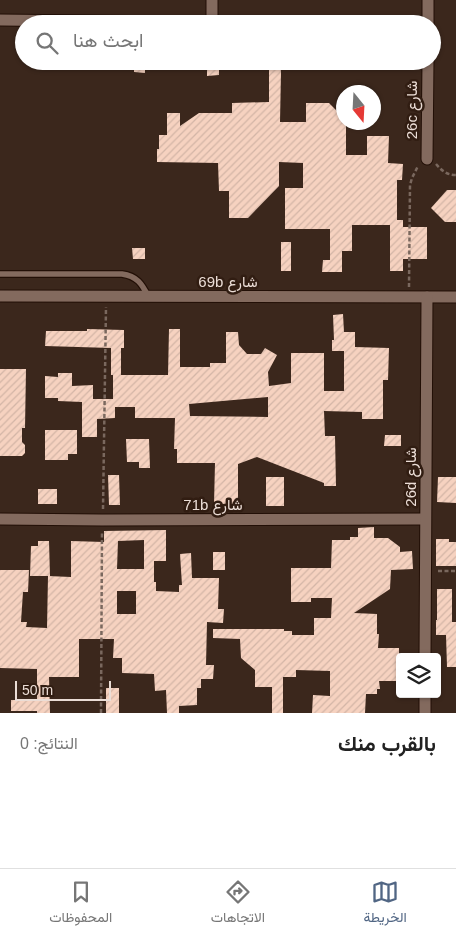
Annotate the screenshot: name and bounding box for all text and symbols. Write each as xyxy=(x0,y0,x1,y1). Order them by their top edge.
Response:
search box xyxy=(15,15,441,70)
icon: search xyxy=(33,29,61,57)
text: ابحث هنا xyxy=(73,30,143,51)
street label: 26c شارع xyxy=(403,81,423,139)
north arrow xyxy=(336,85,381,130)
street label: 69b شارع xyxy=(198,273,258,293)
street label: 26d شارع xyxy=(402,447,422,507)
street label: 71b شارع xyxy=(183,496,243,516)
map controls xyxy=(396,653,441,698)
button: layers xyxy=(396,653,441,698)
scale bar xyxy=(15,678,111,701)
text: 50 m xyxy=(22,682,53,698)
text: بالقرب منك xyxy=(338,732,436,755)
text: النتائج: 0 xyxy=(20,735,78,752)
tab: المحفوظات xyxy=(49,878,112,930)
tab: الاتجاهات xyxy=(211,878,265,930)
tab: الخريطة xyxy=(363,878,407,930)

